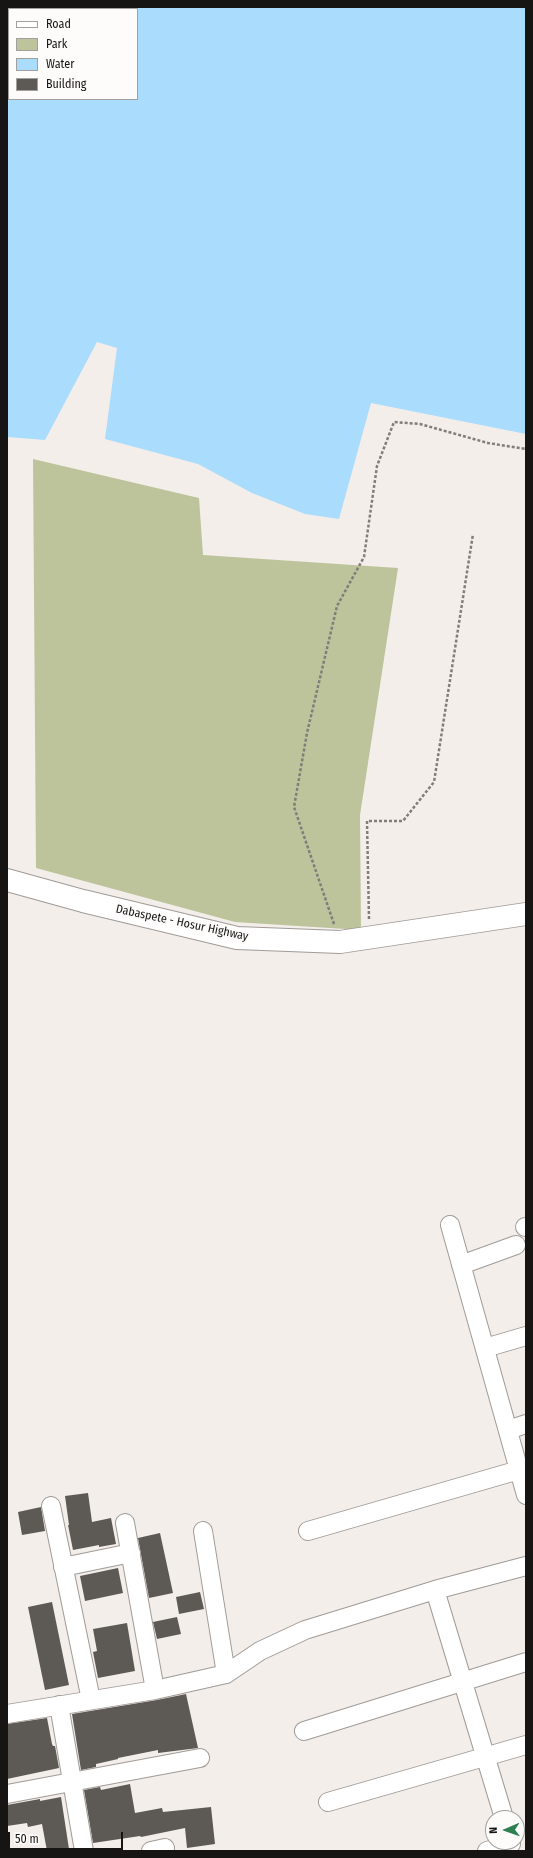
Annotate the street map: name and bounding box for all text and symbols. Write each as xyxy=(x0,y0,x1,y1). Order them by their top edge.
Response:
legend xyxy=(8,8,138,100)
text: Road xyxy=(46,17,71,31)
text: Park xyxy=(46,37,67,51)
text: Water xyxy=(46,57,74,71)
text: Building xyxy=(46,77,86,91)
street label: Dabaspete - Hosur Highway xyxy=(114,902,250,944)
north arrow xyxy=(485,1810,525,1850)
scale bar xyxy=(10,1824,125,1850)
text: N xyxy=(487,1827,500,1834)
text: 50 m xyxy=(15,1832,39,1846)

